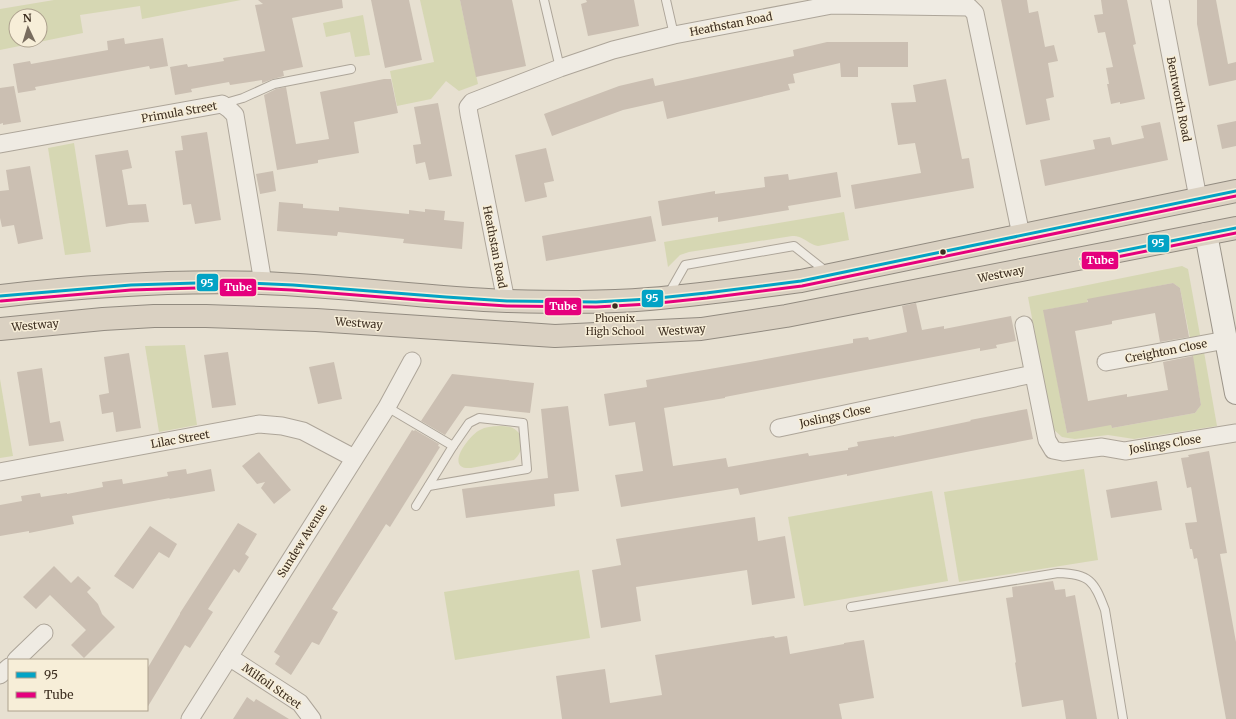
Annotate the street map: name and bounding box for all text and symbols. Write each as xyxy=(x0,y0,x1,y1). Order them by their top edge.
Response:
north arrow xyxy=(8,8,48,48)
street label: Heathstan Road xyxy=(688,9,774,39)
text: N xyxy=(22,11,32,25)
street label: Bentworth Road xyxy=(1164,55,1194,143)
street label: Primula Street xyxy=(140,98,219,126)
street label: Heathstan Road xyxy=(480,204,510,290)
line badge: 95 xyxy=(1147,234,1170,253)
text: 95 xyxy=(1151,236,1165,250)
unlabelled marker xyxy=(938,247,948,257)
line badge: Tube xyxy=(1081,251,1119,270)
text: Tube xyxy=(1086,253,1114,267)
street label: Westway xyxy=(975,262,1026,286)
line badge: 95 xyxy=(196,273,219,292)
text: 95 xyxy=(200,276,214,290)
line badge: Tube xyxy=(219,278,257,297)
text: Tube xyxy=(224,280,252,294)
line badge: 95 xyxy=(641,289,664,308)
text: 95 xyxy=(645,291,659,305)
line badge: Tube xyxy=(544,297,582,316)
text: Tube xyxy=(549,299,577,313)
marker: Phoenix High School xyxy=(610,301,620,311)
place label: Phoenix High School xyxy=(586,312,644,338)
street label: Westway xyxy=(334,314,384,332)
street label: Westway xyxy=(10,316,60,334)
street label: Westway xyxy=(657,321,707,339)
street label: Creighton Close xyxy=(1124,336,1208,366)
street label: Joslings Close xyxy=(797,402,872,431)
street label: Lilac Street xyxy=(150,427,211,451)
street label: Joslings Close xyxy=(1127,431,1202,457)
street label: Sundew Avenue xyxy=(274,502,330,580)
legend xyxy=(8,659,148,711)
street label: Milfoil Street xyxy=(240,660,305,712)
text: 95 xyxy=(44,667,58,682)
text: Tube xyxy=(44,687,73,702)

